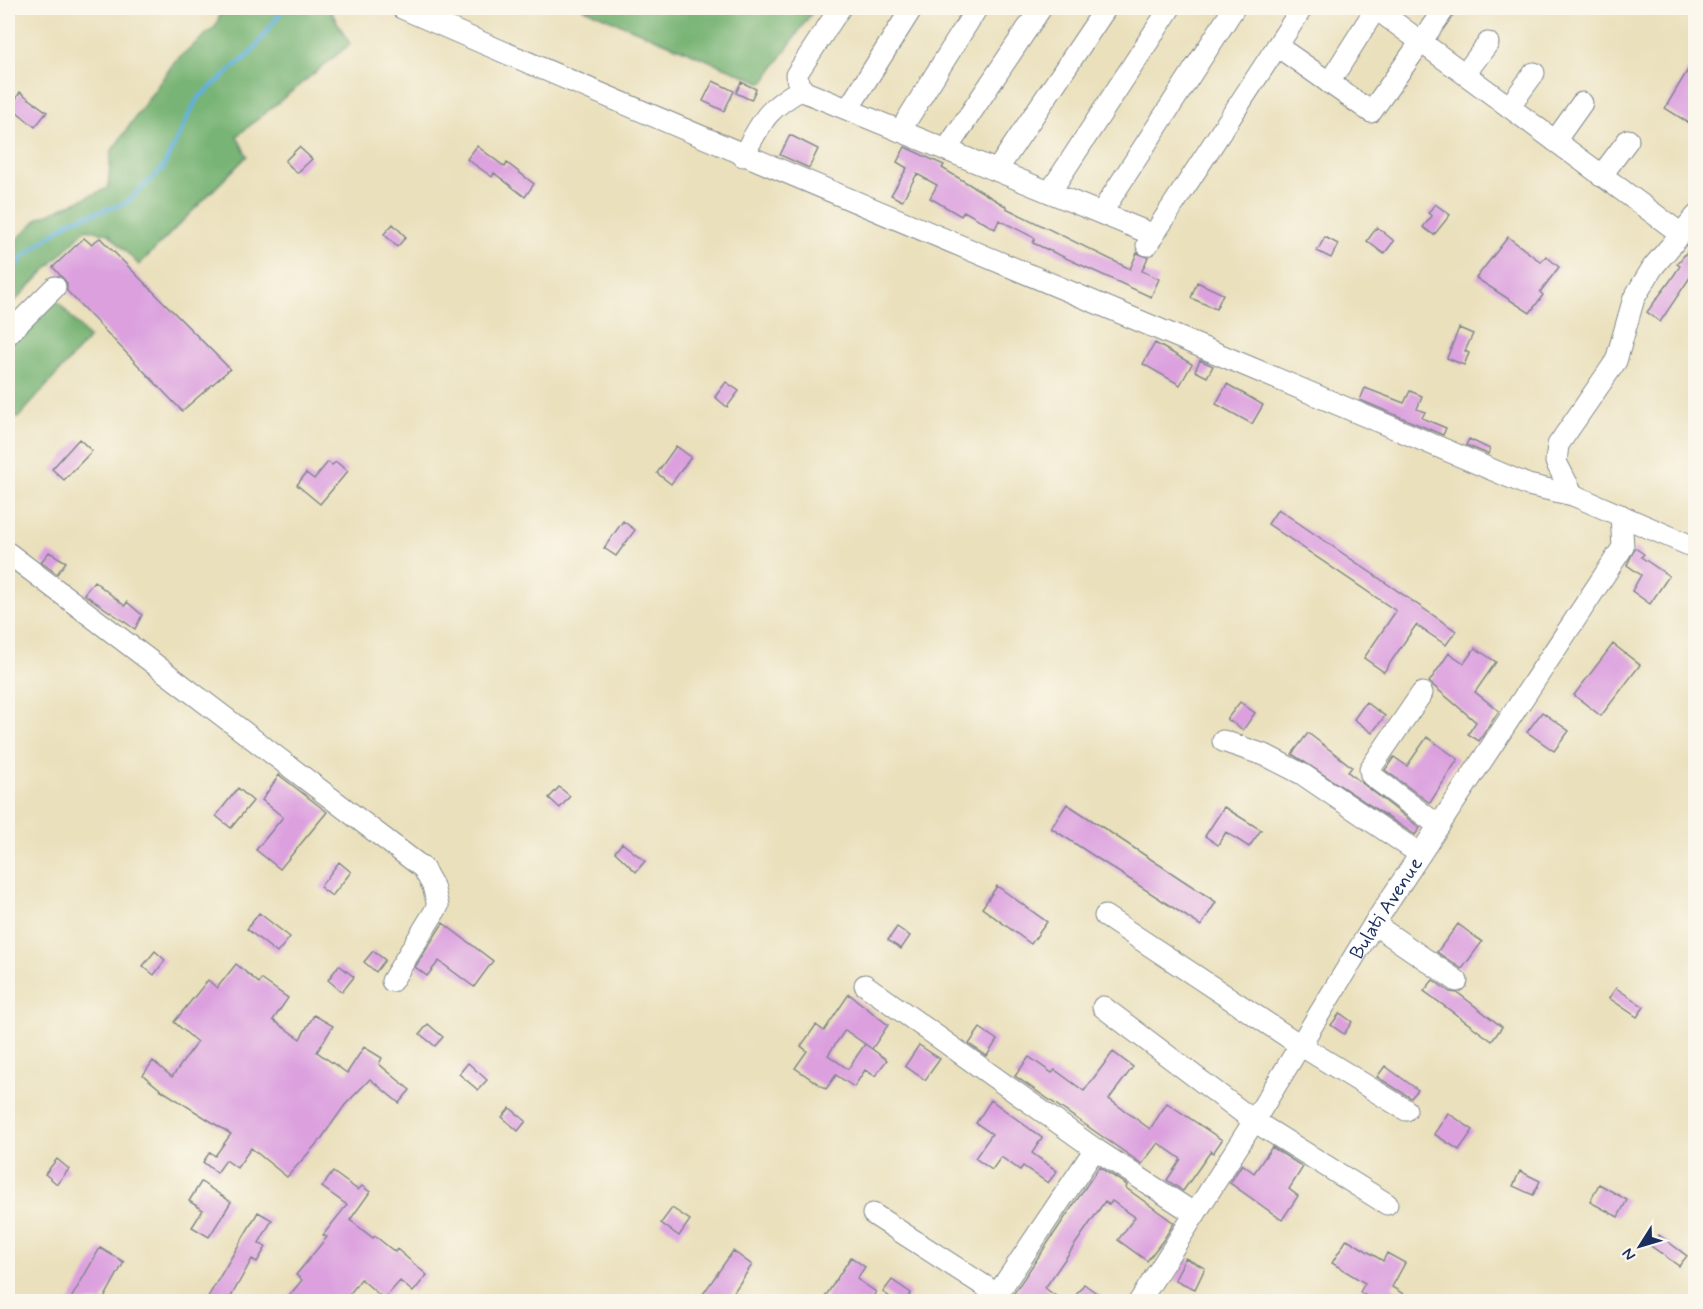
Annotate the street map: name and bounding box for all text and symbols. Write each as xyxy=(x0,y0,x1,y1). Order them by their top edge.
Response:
street label: Bulati Avenue xyxy=(1344,852,1430,965)
north arrow xyxy=(1610,1216,1670,1276)
text: N xyxy=(1618,1244,1641,1265)

